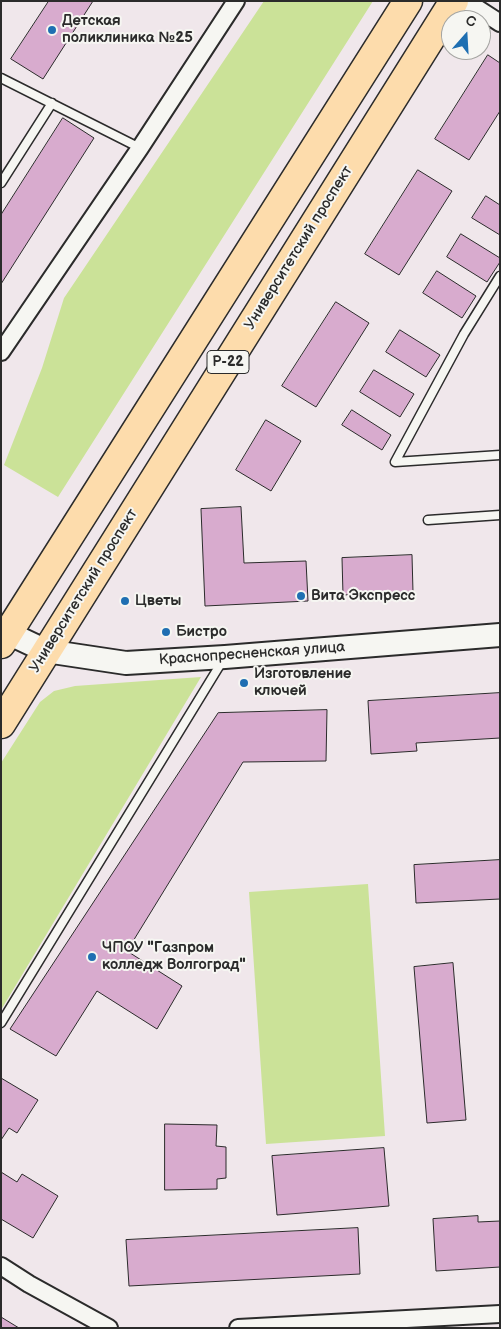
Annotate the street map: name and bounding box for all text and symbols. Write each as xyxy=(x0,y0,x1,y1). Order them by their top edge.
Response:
north arrow xyxy=(441,10,491,60)
place label: Детская поликлиника №25 xyxy=(62,12,193,47)
text: С xyxy=(463,12,478,31)
marker: Детская поликлиника №25 xyxy=(46,24,58,36)
street label: Университетский проспект xyxy=(241,163,357,333)
road number: Р-22 xyxy=(207,351,249,374)
street label: Университетский проспект xyxy=(26,506,142,676)
place label: Вита Экспресс xyxy=(311,587,415,605)
marker: Вита Экспресс xyxy=(295,590,307,602)
place label: Цветы xyxy=(135,592,182,610)
marker: Цветы xyxy=(119,595,131,607)
place label: Бистро xyxy=(176,623,227,641)
marker: Бистро xyxy=(160,626,172,638)
street label: Краснопресненская улица xyxy=(158,639,346,669)
place label: Изготовление ключей xyxy=(254,665,351,700)
marker: Изготовление ключей xyxy=(238,677,250,689)
place label: ЧПОУ "Газпром колледж Волгоград" xyxy=(102,939,246,974)
marker: ЧПОУ "Газпром колледж Волгоград" xyxy=(86,951,98,963)

